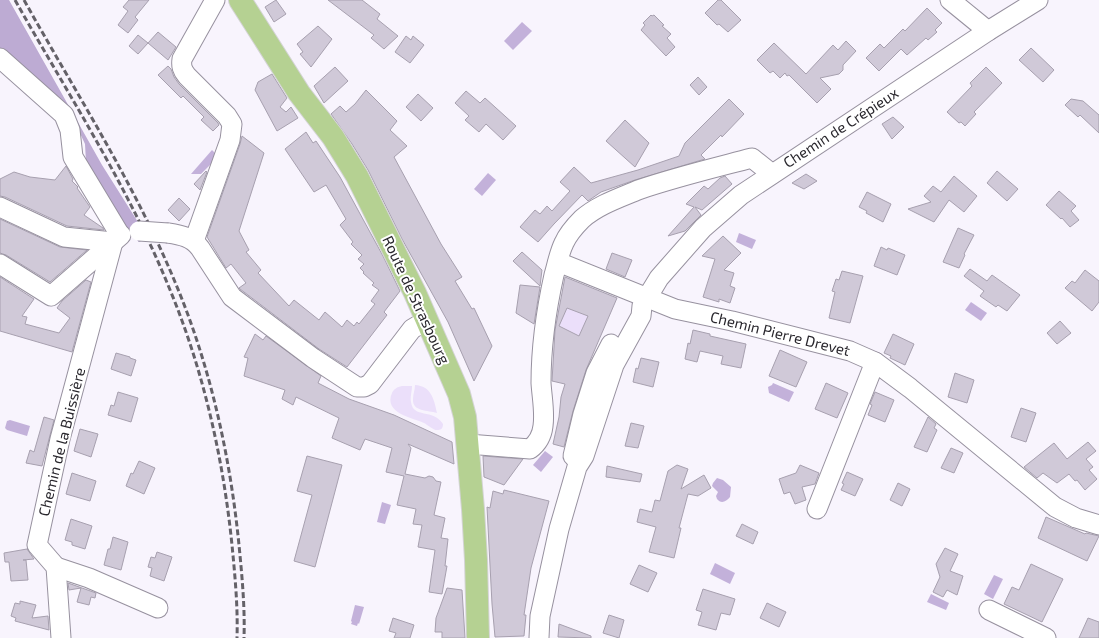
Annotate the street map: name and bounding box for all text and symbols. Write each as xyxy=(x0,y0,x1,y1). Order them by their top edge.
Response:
street label: Chemin de Crépieux xyxy=(780,83,901,171)
street label: Route de Strasbourg xyxy=(379,233,455,367)
street label: Chemin Pierre Drevet xyxy=(708,307,852,359)
street label: Chemin de la Buissière xyxy=(34,365,88,518)

